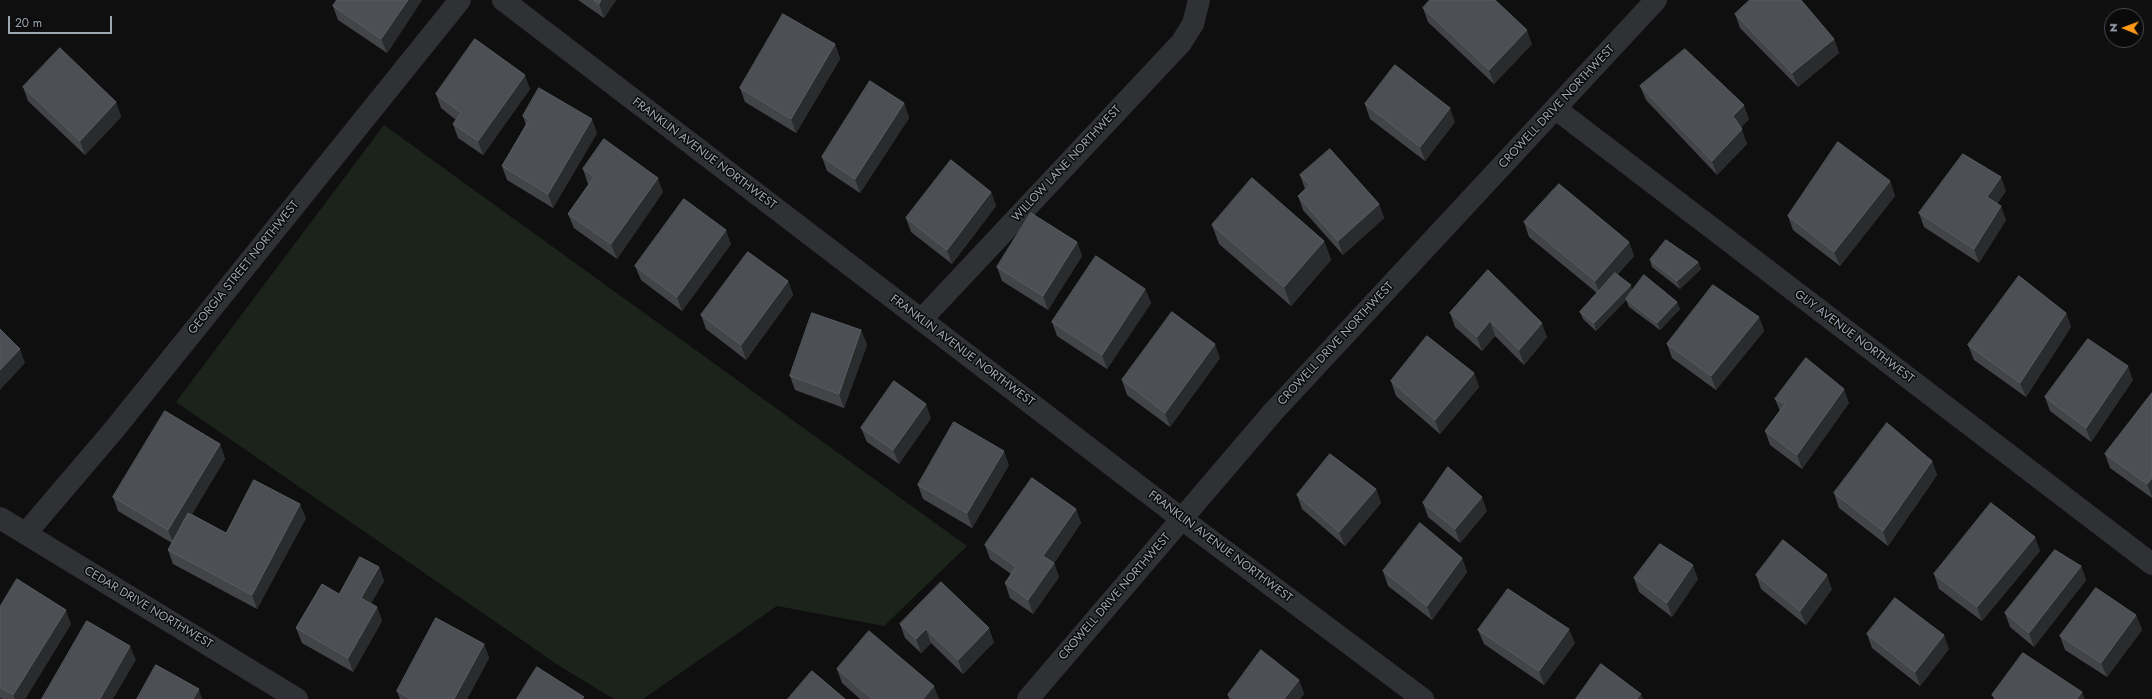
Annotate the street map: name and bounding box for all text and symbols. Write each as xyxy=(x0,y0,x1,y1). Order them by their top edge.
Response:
scale bar xyxy=(10,8,114,34)
north arrow xyxy=(2104,8,2144,48)
text: 20 m xyxy=(15,14,42,32)
text: N xyxy=(2105,23,2121,32)
street label: CROWELL DRIVE NORTHWEST xyxy=(1496,42,1618,172)
street label: FRANKLIN AVENUE NORTHWEST xyxy=(629,95,779,213)
street label: WILLOW LANE NORTHWEST xyxy=(1009,103,1125,225)
street label: GEORGIA STREET NORTHWEST xyxy=(186,198,302,338)
street label: CROWELL DRIVE NORTHWEST xyxy=(1275,279,1397,409)
street label: GUY AVENUE NORTHWEST xyxy=(1791,287,1917,387)
street label: FRANKLIN AVENUE NORTHWEST xyxy=(887,292,1037,410)
street label: FRANKLIN AVENUE NORTHWEST xyxy=(1145,488,1295,606)
street label: CROWELL DRIVE NORTHWEST xyxy=(1056,531,1174,663)
street label: CEDAR DRIVE NORTHWEST xyxy=(81,564,215,652)

